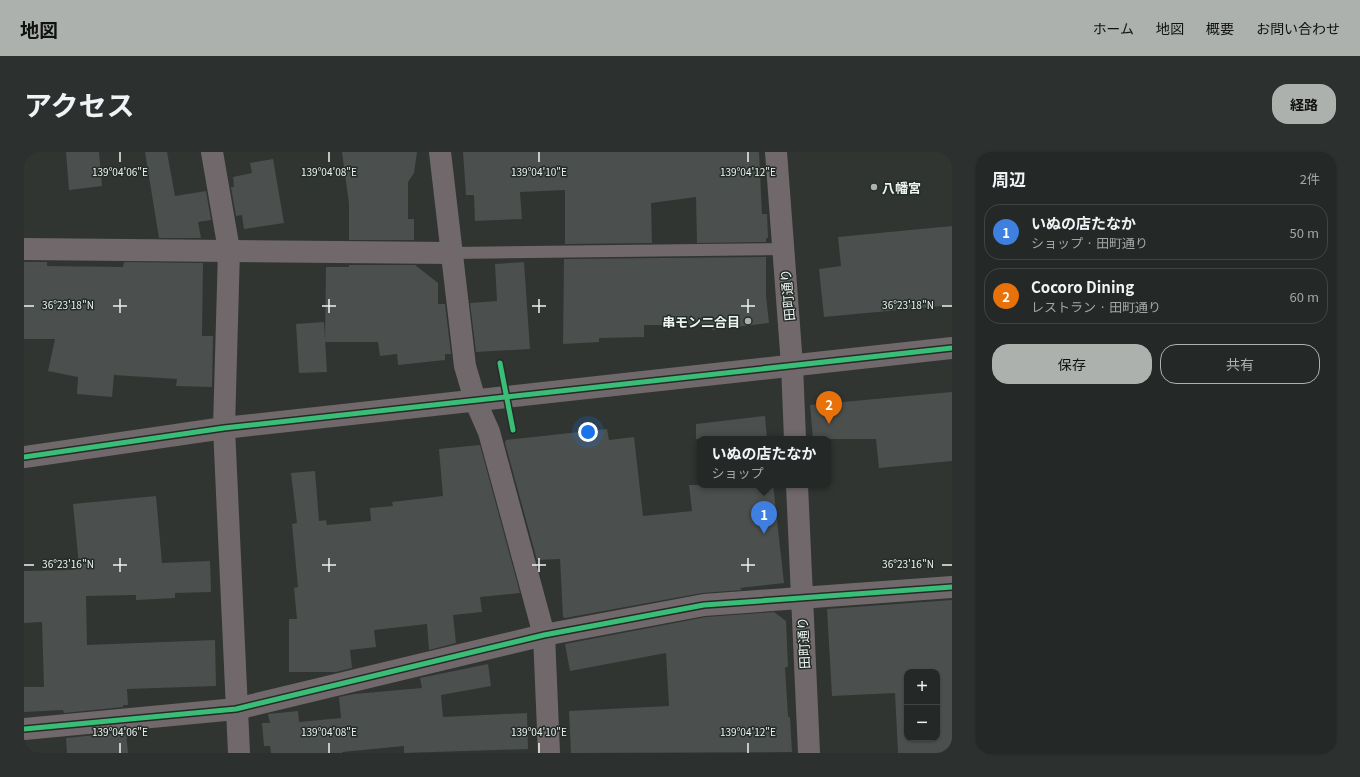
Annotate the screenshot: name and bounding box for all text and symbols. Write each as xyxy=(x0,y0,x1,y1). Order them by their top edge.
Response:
text: 地図 xyxy=(20,15,58,42)
text: ホーム xyxy=(1092,18,1134,38)
text: 地図 xyxy=(1156,18,1184,38)
text: 概要 xyxy=(1206,18,1234,38)
text: お問い合わせ xyxy=(1256,18,1340,38)
text: アクセス xyxy=(24,84,135,124)
button: 経路 xyxy=(1272,84,1336,124)
text: 139°04'06"E xyxy=(92,164,148,179)
text: 139°04'08"E xyxy=(301,164,357,179)
text: 139°04'10"E xyxy=(511,164,567,179)
text: 139°04'12"E xyxy=(720,164,776,179)
text: 周辺 xyxy=(992,166,1026,191)
text: 2件 xyxy=(1300,169,1320,188)
place label: 八幡宮 xyxy=(882,178,921,197)
marker: 八幡宮 xyxy=(869,182,879,192)
text: いぬの店たなか xyxy=(1031,212,1136,233)
text: 1 xyxy=(1002,223,1010,242)
text: 50 m xyxy=(1290,223,1319,242)
text: ショップ · 田町通り xyxy=(1031,233,1148,252)
street label: 田町通り xyxy=(775,268,799,322)
text: Cocoro Dining xyxy=(1031,276,1134,297)
text: 2 xyxy=(1002,287,1010,306)
text: 60 m xyxy=(1290,287,1319,306)
text: 36°23'18"N xyxy=(42,297,94,312)
text: 36°23'18"N xyxy=(882,297,934,312)
text: レストラン · 田町通り xyxy=(1031,297,1161,316)
place label: 串モン二合目 xyxy=(662,312,740,331)
marker: 串モン二合目 xyxy=(743,316,753,326)
button: 保存 xyxy=(992,344,1152,384)
button: 共有 xyxy=(1160,344,1320,384)
pin: 2 xyxy=(816,391,842,424)
your location xyxy=(578,422,598,442)
popup xyxy=(697,436,831,488)
text: いぬの店たなか xyxy=(711,442,817,463)
text: ショップ xyxy=(711,463,764,482)
pin: 1 xyxy=(751,501,777,534)
text: 36°23'16"N xyxy=(42,556,94,571)
text: 36°23'16"N xyxy=(882,556,934,571)
street label: 田町通り xyxy=(792,617,814,669)
map controls xyxy=(904,669,940,741)
button: + xyxy=(904,669,940,705)
button: − xyxy=(904,705,940,741)
text: 139°04'06"E xyxy=(92,724,148,739)
text: 139°04'08"E xyxy=(301,724,357,739)
text: 139°04'10"E xyxy=(511,724,567,739)
text: 139°04'12"E xyxy=(720,724,776,739)

